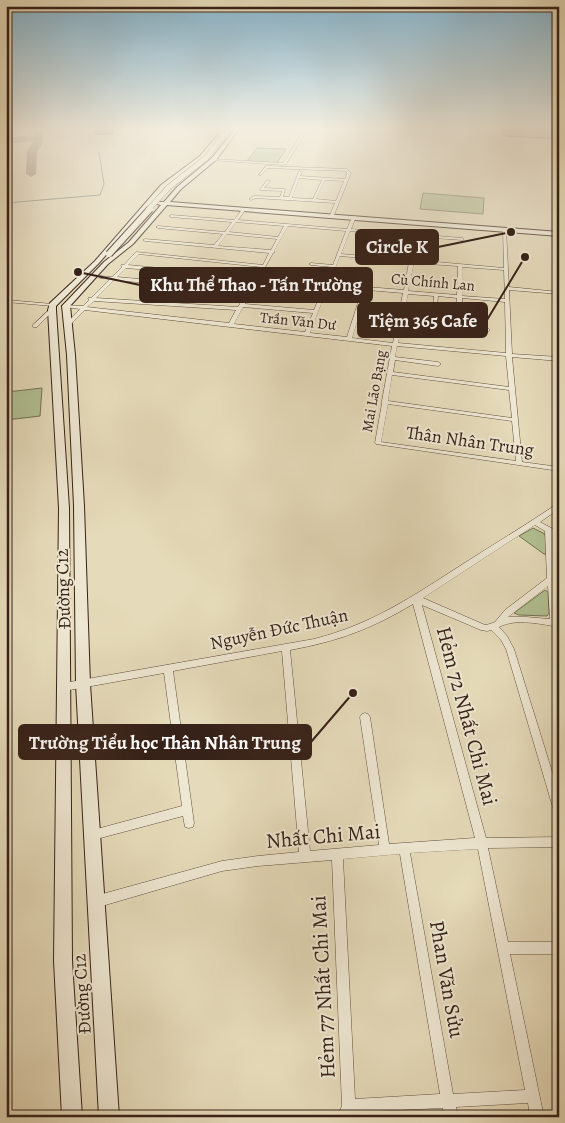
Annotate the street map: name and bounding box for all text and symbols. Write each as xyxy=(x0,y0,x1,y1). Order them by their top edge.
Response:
callout: Circle K xyxy=(356,230,438,264)
text: Circle K xyxy=(366,234,429,260)
callout: Khu Thể Thao - Tấn Trường xyxy=(140,268,372,302)
street label: Cù Chính Lan xyxy=(390,268,476,296)
text: Khu Thể Thao - Tấn Trường xyxy=(150,272,362,298)
callout: Tiệm 365 Cafe xyxy=(358,303,487,337)
street label: Trần Văn Dư xyxy=(259,307,338,335)
text: Tiệm 365 Cafe xyxy=(369,308,477,334)
street label: Mai Lão Bạng xyxy=(357,348,391,434)
street label: Thân Nhân Trung xyxy=(405,420,535,462)
street label: Đường C12 xyxy=(50,548,76,630)
street label: Nguyễn Đức Thuận xyxy=(208,603,350,655)
street label: Hẻm 72 Nhất Chi Mai xyxy=(430,623,504,809)
callout: Trường Tiểu học Thân Nhân Trung xyxy=(19,725,311,759)
text: Trường Tiểu học Thân Nhân Trung xyxy=(29,730,301,756)
street label: Nhất Chi Mai xyxy=(265,817,382,855)
street label: Hẻm 77 Nhất Chi Mai xyxy=(304,895,342,1079)
street label: Phan Văn Sửu xyxy=(423,918,471,1041)
street label: Đường C12 xyxy=(67,953,97,1035)

